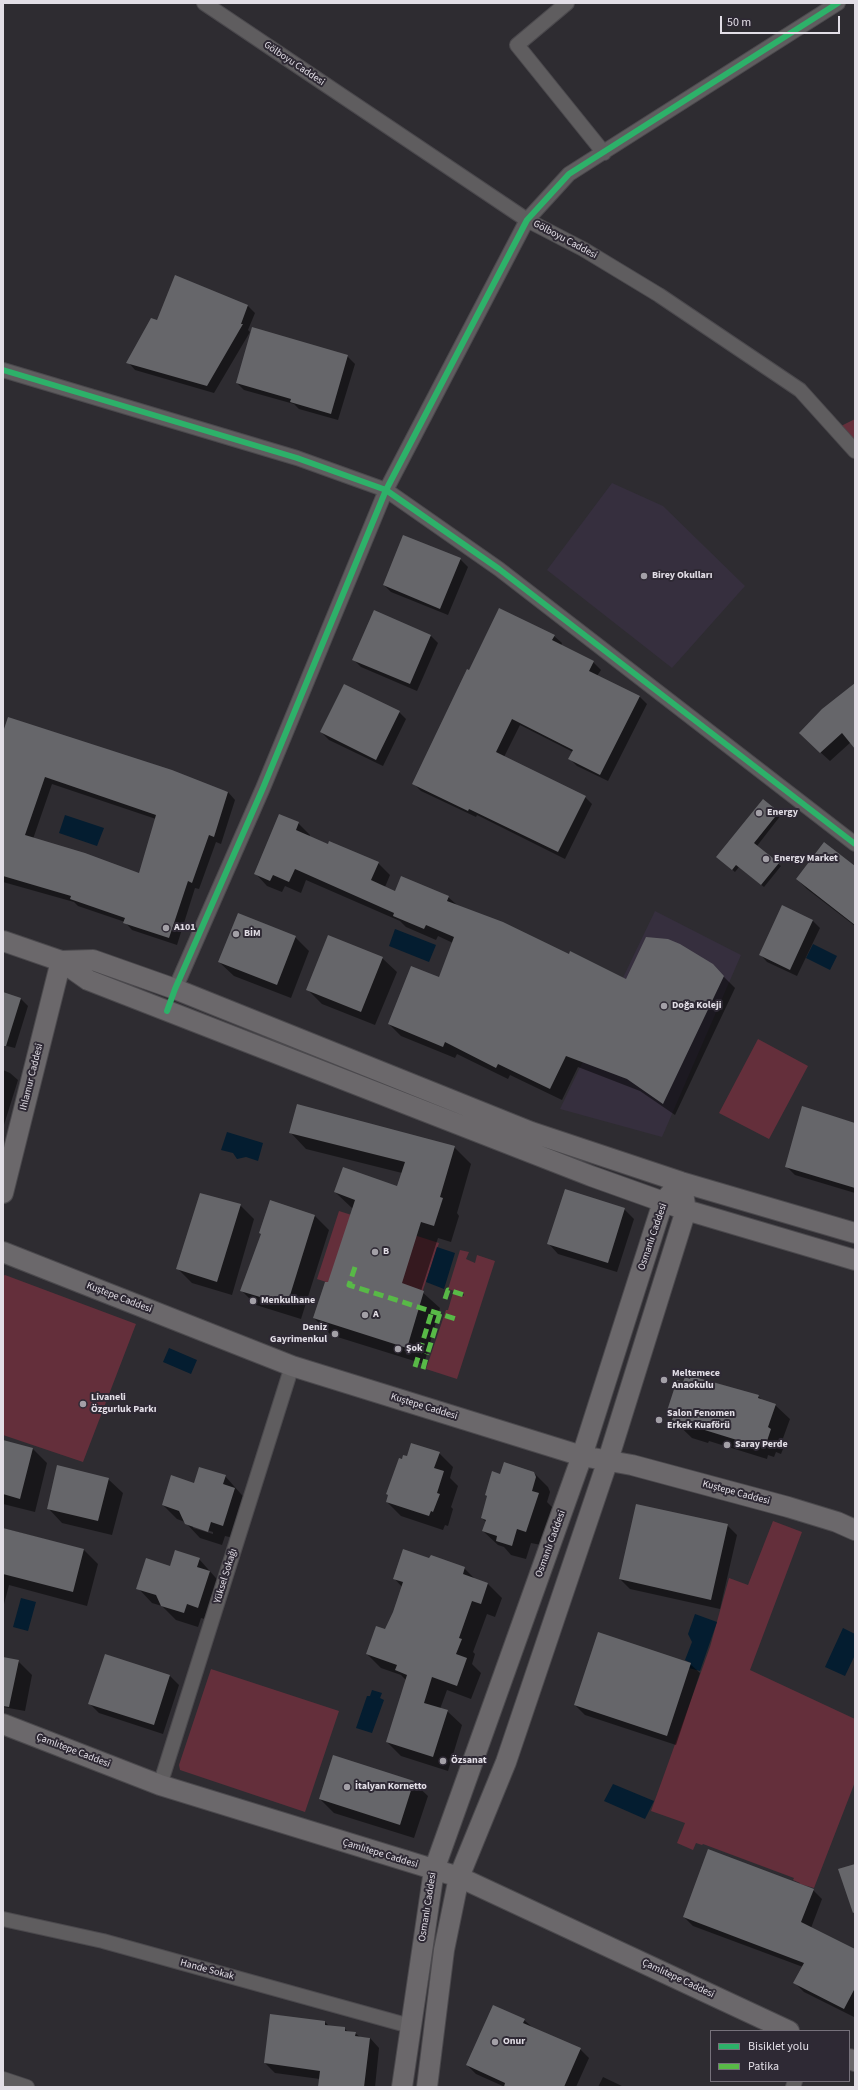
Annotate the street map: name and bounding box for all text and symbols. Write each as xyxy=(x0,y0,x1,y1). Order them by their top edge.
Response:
scale bar xyxy=(722,8,842,34)
text: 50 m xyxy=(727,14,751,31)
street label: Gölboyu Caddesi xyxy=(261,39,327,89)
street label: Gölboyu Caddesi xyxy=(531,218,599,262)
place label: Birey Okulları xyxy=(652,570,713,582)
marker: Birey Okulları xyxy=(639,571,649,581)
place label: Energy xyxy=(767,807,798,819)
marker: Energy xyxy=(754,808,764,818)
place label: Energy Market xyxy=(774,853,838,865)
marker: Energy Market xyxy=(761,854,771,864)
place label: A101 xyxy=(174,922,196,934)
marker: A101 xyxy=(161,923,171,933)
place label: BİM xyxy=(244,928,261,940)
marker: BİM xyxy=(231,929,241,939)
place label: Doğa Koleji xyxy=(672,1000,721,1012)
marker: Doğa Koleji xyxy=(659,1001,669,1011)
street label: Ihlamur Caddesi xyxy=(18,1042,46,1112)
street label: Osmanlı Caddesi xyxy=(636,1202,670,1272)
place label: B xyxy=(383,1246,389,1258)
marker: B xyxy=(370,1247,380,1257)
street label: Kuştepe Caddesi xyxy=(85,1280,153,1316)
place label: Menkulhane xyxy=(261,1295,315,1307)
marker: Menkulhane xyxy=(248,1296,258,1306)
place label: A xyxy=(373,1309,379,1321)
marker: A xyxy=(360,1310,370,1320)
place label: Deniz Gayrimenkul xyxy=(270,1322,327,1346)
marker: Deniz Gayrimenkul xyxy=(330,1329,340,1339)
place label: Şok xyxy=(406,1343,423,1355)
marker: Şok xyxy=(393,1344,403,1354)
place label: Meltemece Anaokulu xyxy=(672,1368,720,1392)
marker: Meltemece Anaokulu xyxy=(659,1375,669,1385)
street label: Kuştepe Caddesi xyxy=(389,1391,459,1423)
place label: Livaneli Özgurluk Parkı xyxy=(91,1392,156,1416)
marker: Livaneli Özgurluk Parkı xyxy=(78,1399,88,1409)
place label: Salon Fenomen Erkek Kuaförü xyxy=(667,1408,735,1432)
marker: Salon Fenomen Erkek Kuaförü xyxy=(654,1415,664,1425)
place label: Saray Perde xyxy=(735,1439,788,1451)
marker: Saray Perde xyxy=(722,1440,732,1450)
street label: Kuştepe Caddesi xyxy=(701,1478,771,1508)
street label: Osmanlı Caddesi xyxy=(533,1509,569,1579)
street label: Yüksel Sokağı xyxy=(212,1547,240,1605)
street label: Çamlıtepe Caddesi xyxy=(34,1731,112,1771)
place label: Özsanat xyxy=(451,1755,487,1767)
marker: Özsanat xyxy=(438,1756,448,1766)
place label: İtalyan Kornetto xyxy=(355,1781,427,1793)
marker: İtalyan Kornetto xyxy=(342,1782,352,1792)
street label: Çamlıtepe Caddesi xyxy=(341,1837,419,1871)
street label: Osmanlı Caddesi xyxy=(417,1871,439,1943)
street label: Hande Sokak xyxy=(179,1957,235,1983)
street label: Çamlıtepe Caddesi xyxy=(640,1957,716,2001)
legend xyxy=(710,2030,850,2082)
place label: Onur xyxy=(503,2036,525,2048)
marker: Onur xyxy=(490,2037,500,2047)
text: Bisiklet yolu xyxy=(748,2038,809,2055)
text: Patika xyxy=(748,2058,779,2075)

